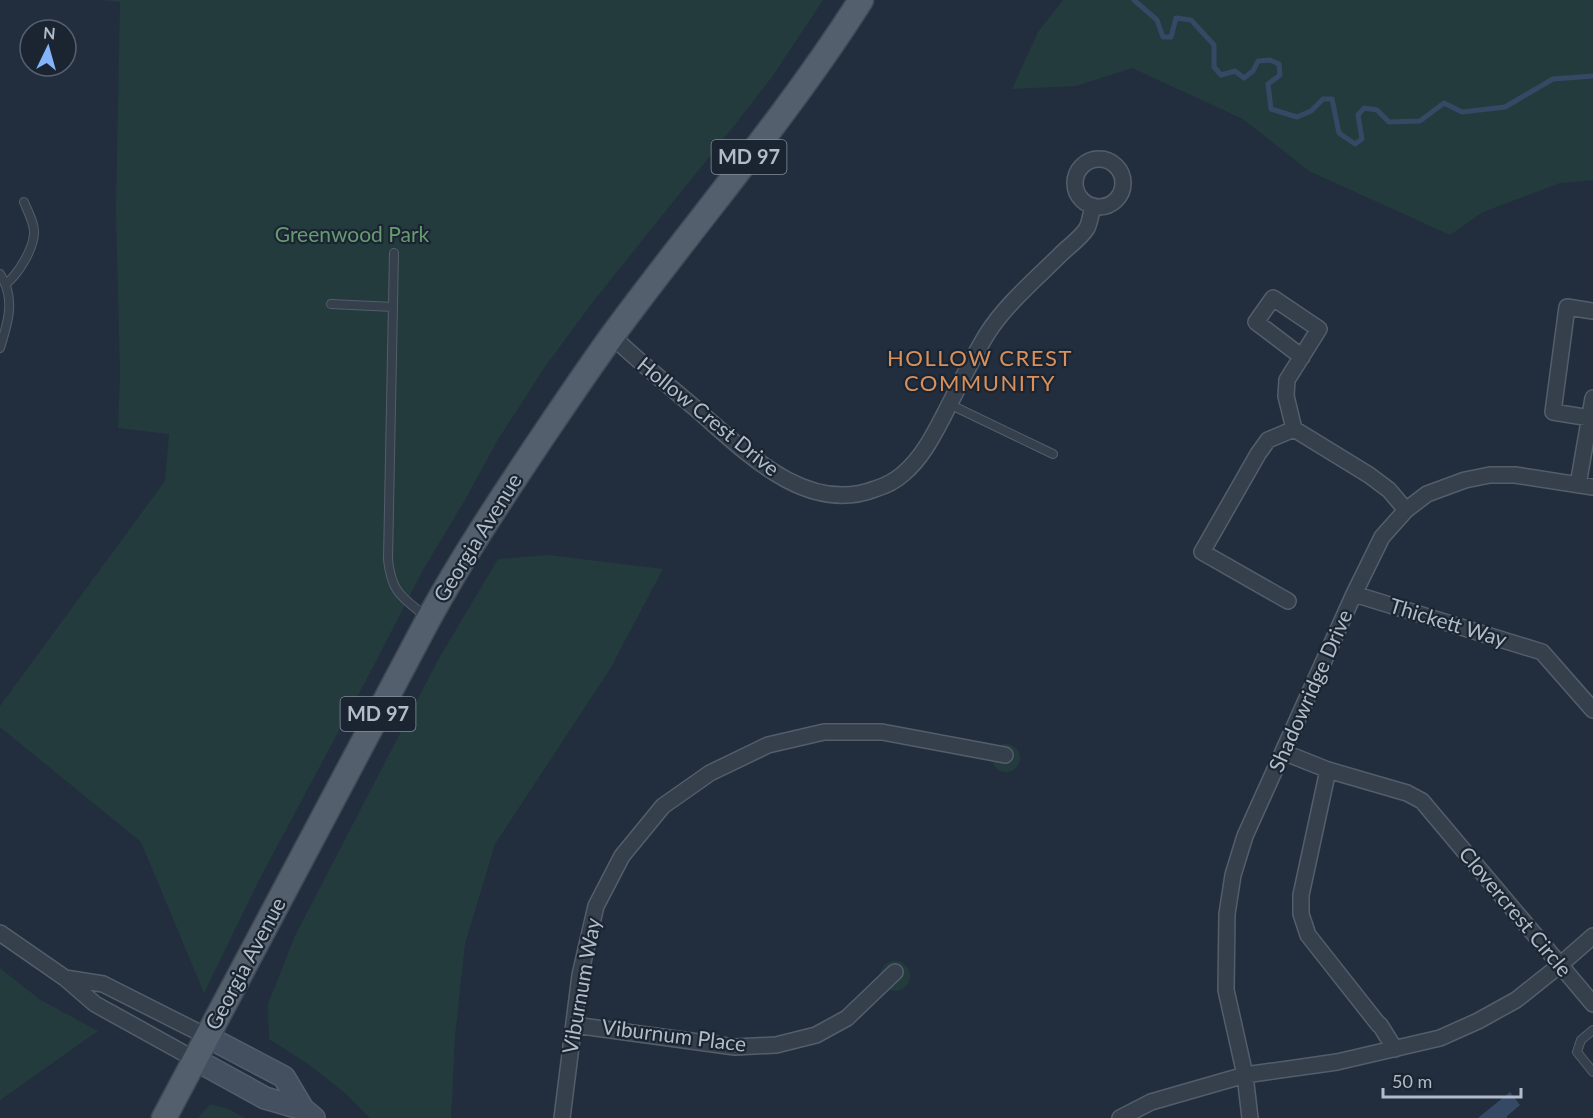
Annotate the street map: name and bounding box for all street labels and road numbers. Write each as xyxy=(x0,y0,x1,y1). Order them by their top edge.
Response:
road number: MD 97 xyxy=(712,140,786,174)
street label: Hollow Crest Drive xyxy=(633,351,785,481)
street label: Georgia Avenue xyxy=(427,469,526,606)
street label: Thickett Way xyxy=(1387,592,1510,651)
street label: Shadowridge Drive xyxy=(1263,605,1357,775)
road number: MD 97 xyxy=(340,697,416,731)
street label: Clovercrest Circle xyxy=(1454,841,1578,981)
street label: Georgia Avenue xyxy=(199,893,290,1034)
street label: Viburnum Way xyxy=(556,916,605,1056)
street label: Viburnum Place xyxy=(601,1013,748,1056)

